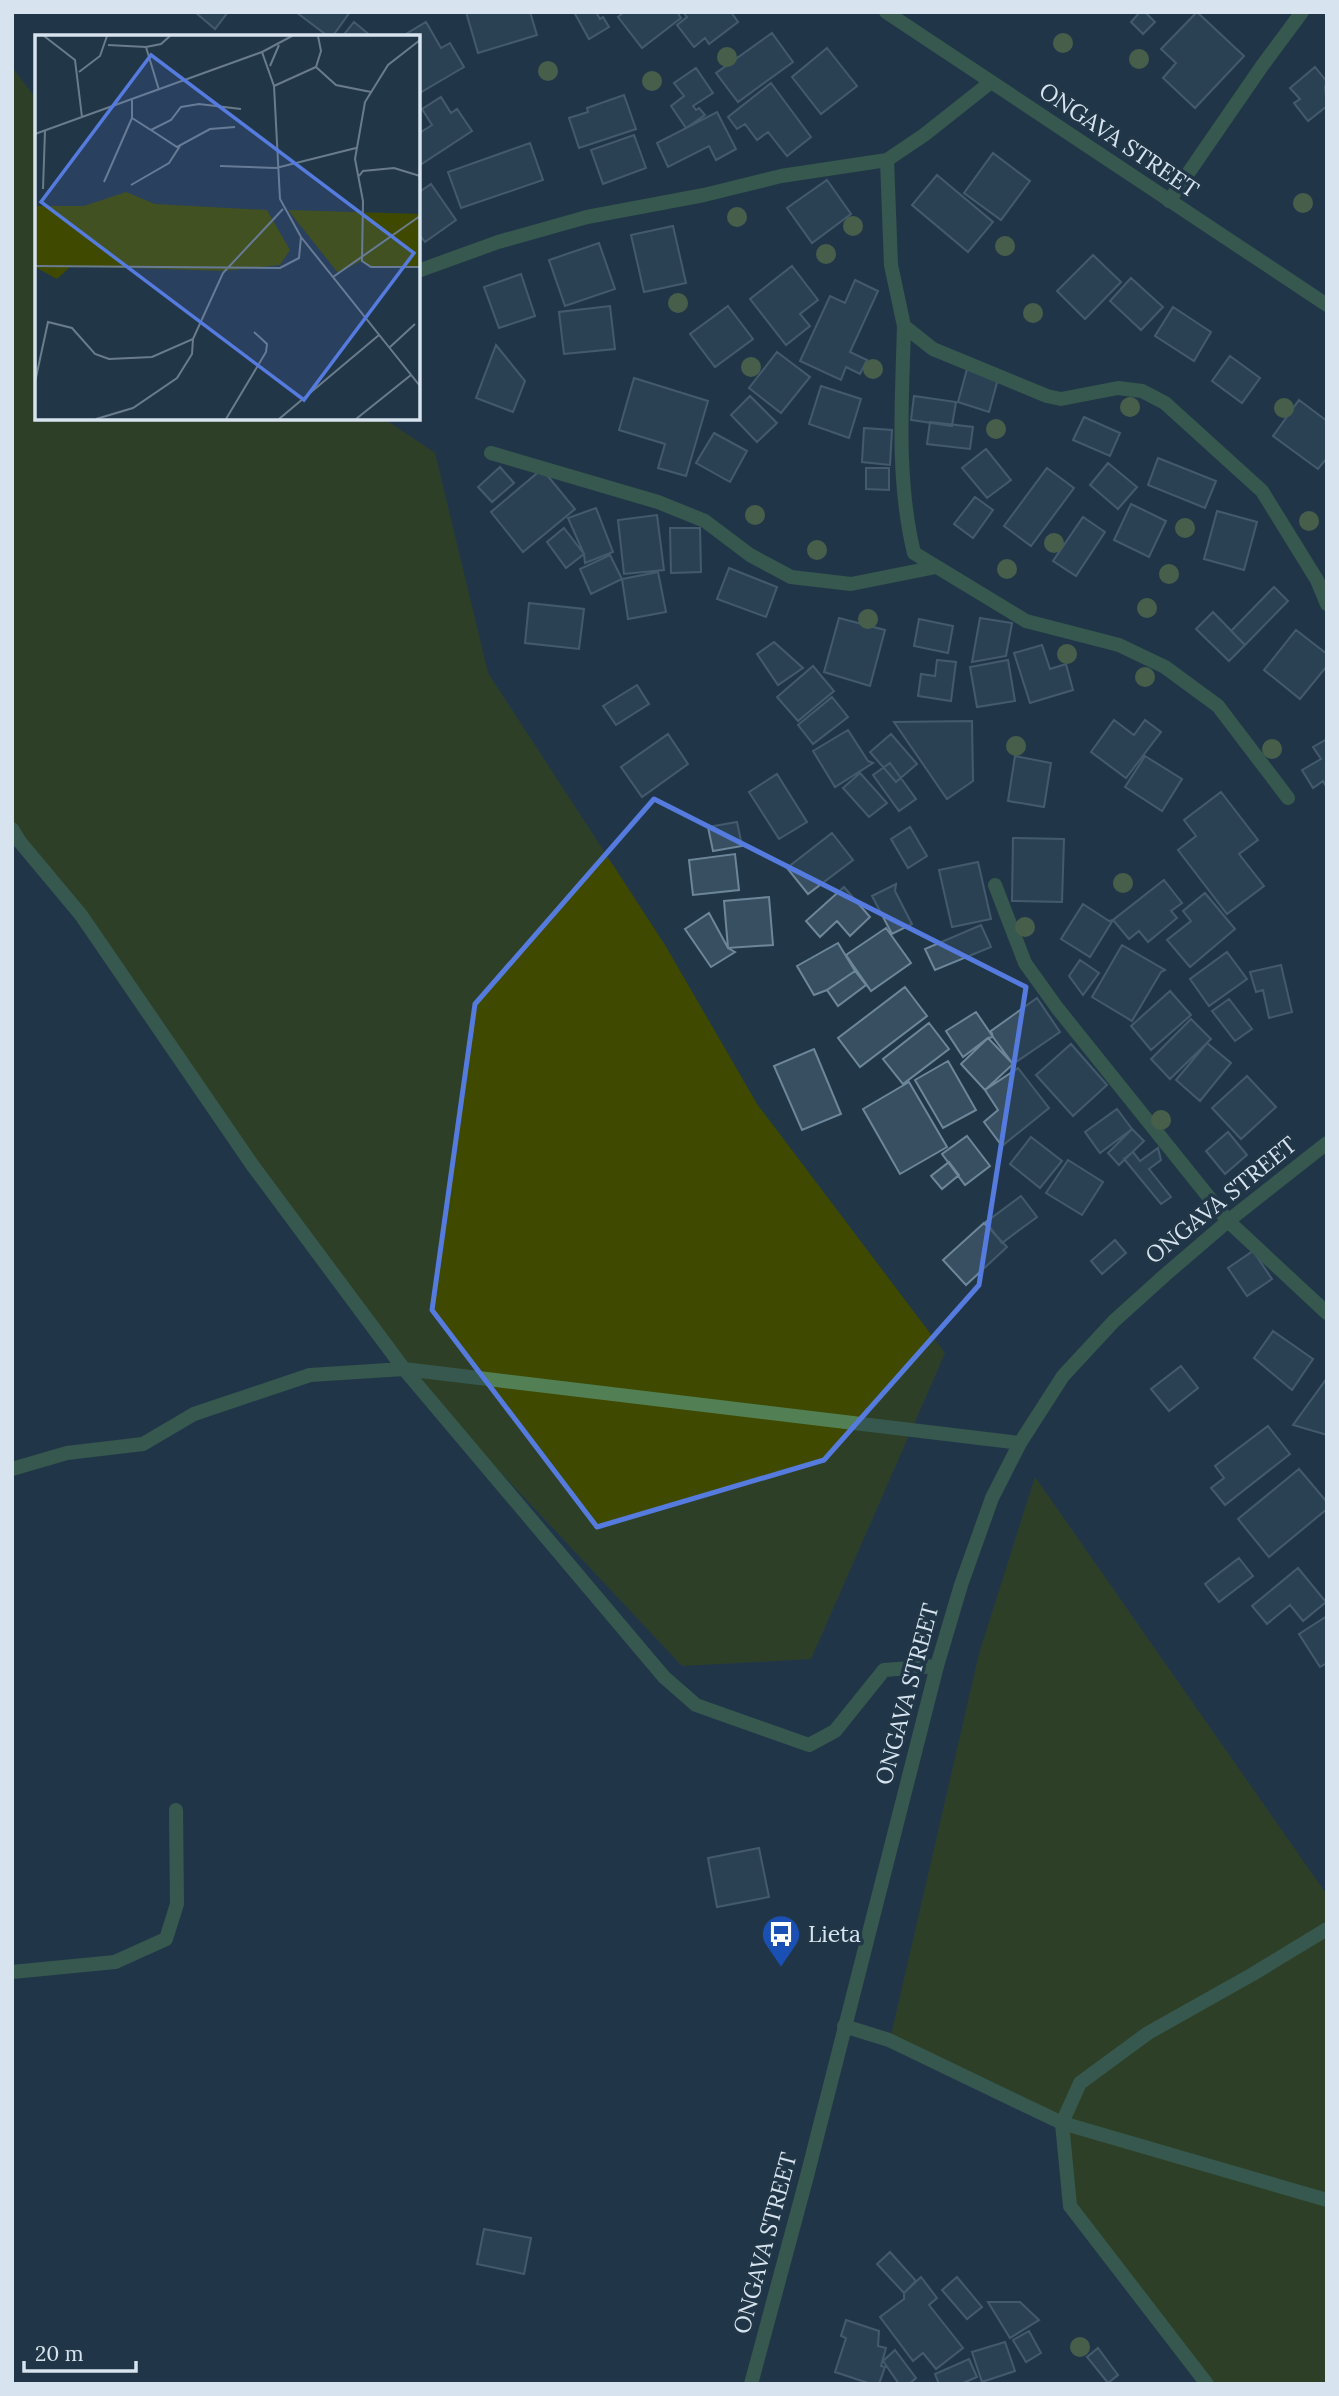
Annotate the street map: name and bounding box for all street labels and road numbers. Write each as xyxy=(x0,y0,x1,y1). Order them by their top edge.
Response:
street label: ONGAVA STREET xyxy=(1034,75,1205,204)
street label: ONGAVA STREET xyxy=(1139,1129,1302,1270)
street label: ONGAVA STREET xyxy=(868,1600,945,1788)
street label: ONGAVA STREET xyxy=(726,2149,803,2337)

